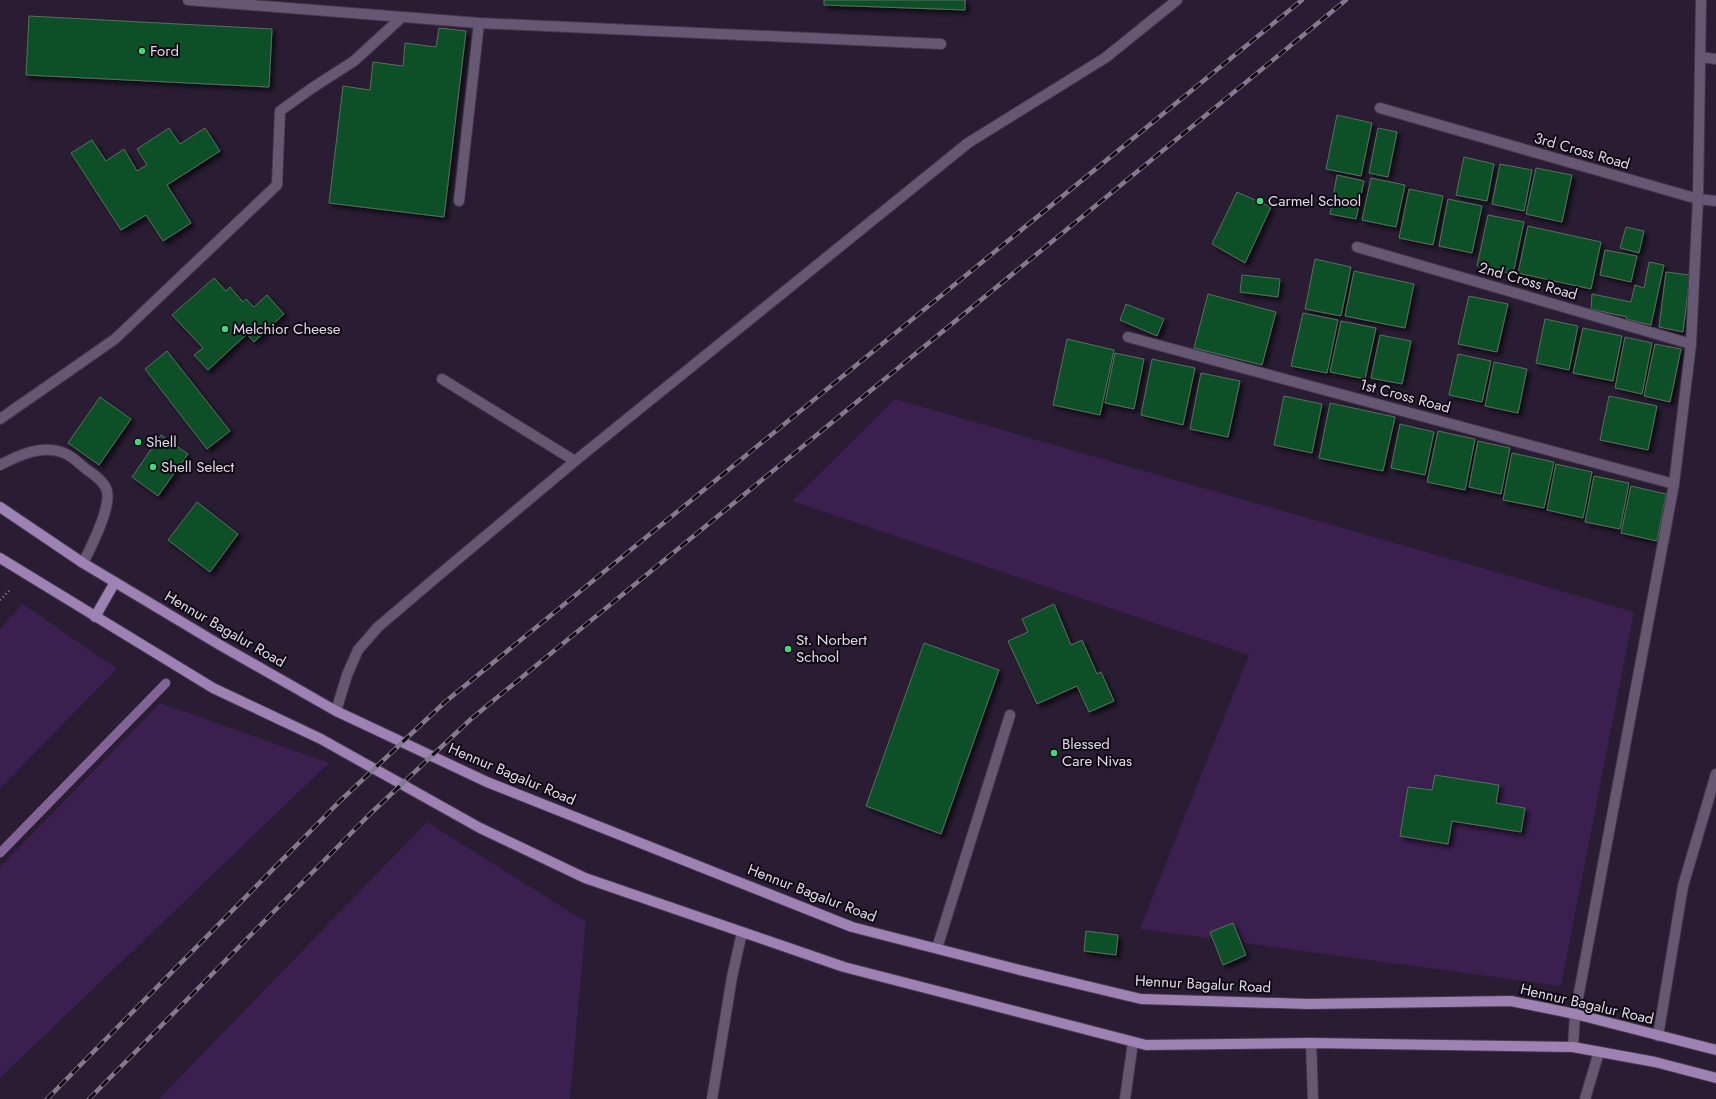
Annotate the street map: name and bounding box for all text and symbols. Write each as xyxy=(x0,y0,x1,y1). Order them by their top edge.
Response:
place label: Ford xyxy=(150,40,179,62)
marker: Ford xyxy=(137,46,147,56)
street label: 3rd Cross Road xyxy=(1532,127,1632,175)
place label: Carmel School xyxy=(1268,190,1361,212)
marker: Carmel School xyxy=(1255,196,1265,206)
street label: 2nd Cross Road xyxy=(1476,256,1580,306)
place label: Melchior Cheese xyxy=(233,318,341,340)
marker: Melchior Cheese xyxy=(220,324,230,334)
street label: 1st Cross Road xyxy=(1357,373,1453,419)
place label: Shell xyxy=(146,431,177,453)
marker: Shell xyxy=(133,437,143,447)
place label: Shell Select xyxy=(161,456,235,478)
marker: Shell Select xyxy=(148,462,158,472)
street label: Hennur Bagalur Road xyxy=(160,585,290,673)
place label: St. Norbert School xyxy=(796,629,867,668)
marker: St. Norbert School xyxy=(783,644,793,654)
place label: Blessed Care Nivas xyxy=(1062,733,1132,772)
street label: Hennur Bagalur Road xyxy=(445,737,579,811)
marker: Blessed Care Nivas xyxy=(1049,748,1059,758)
street label: Hennur Bagalur Road xyxy=(744,858,880,928)
street label: Hennur Bagalur Road xyxy=(1134,969,1272,999)
street label: Hennur Bagalur Road xyxy=(1518,978,1656,1030)

